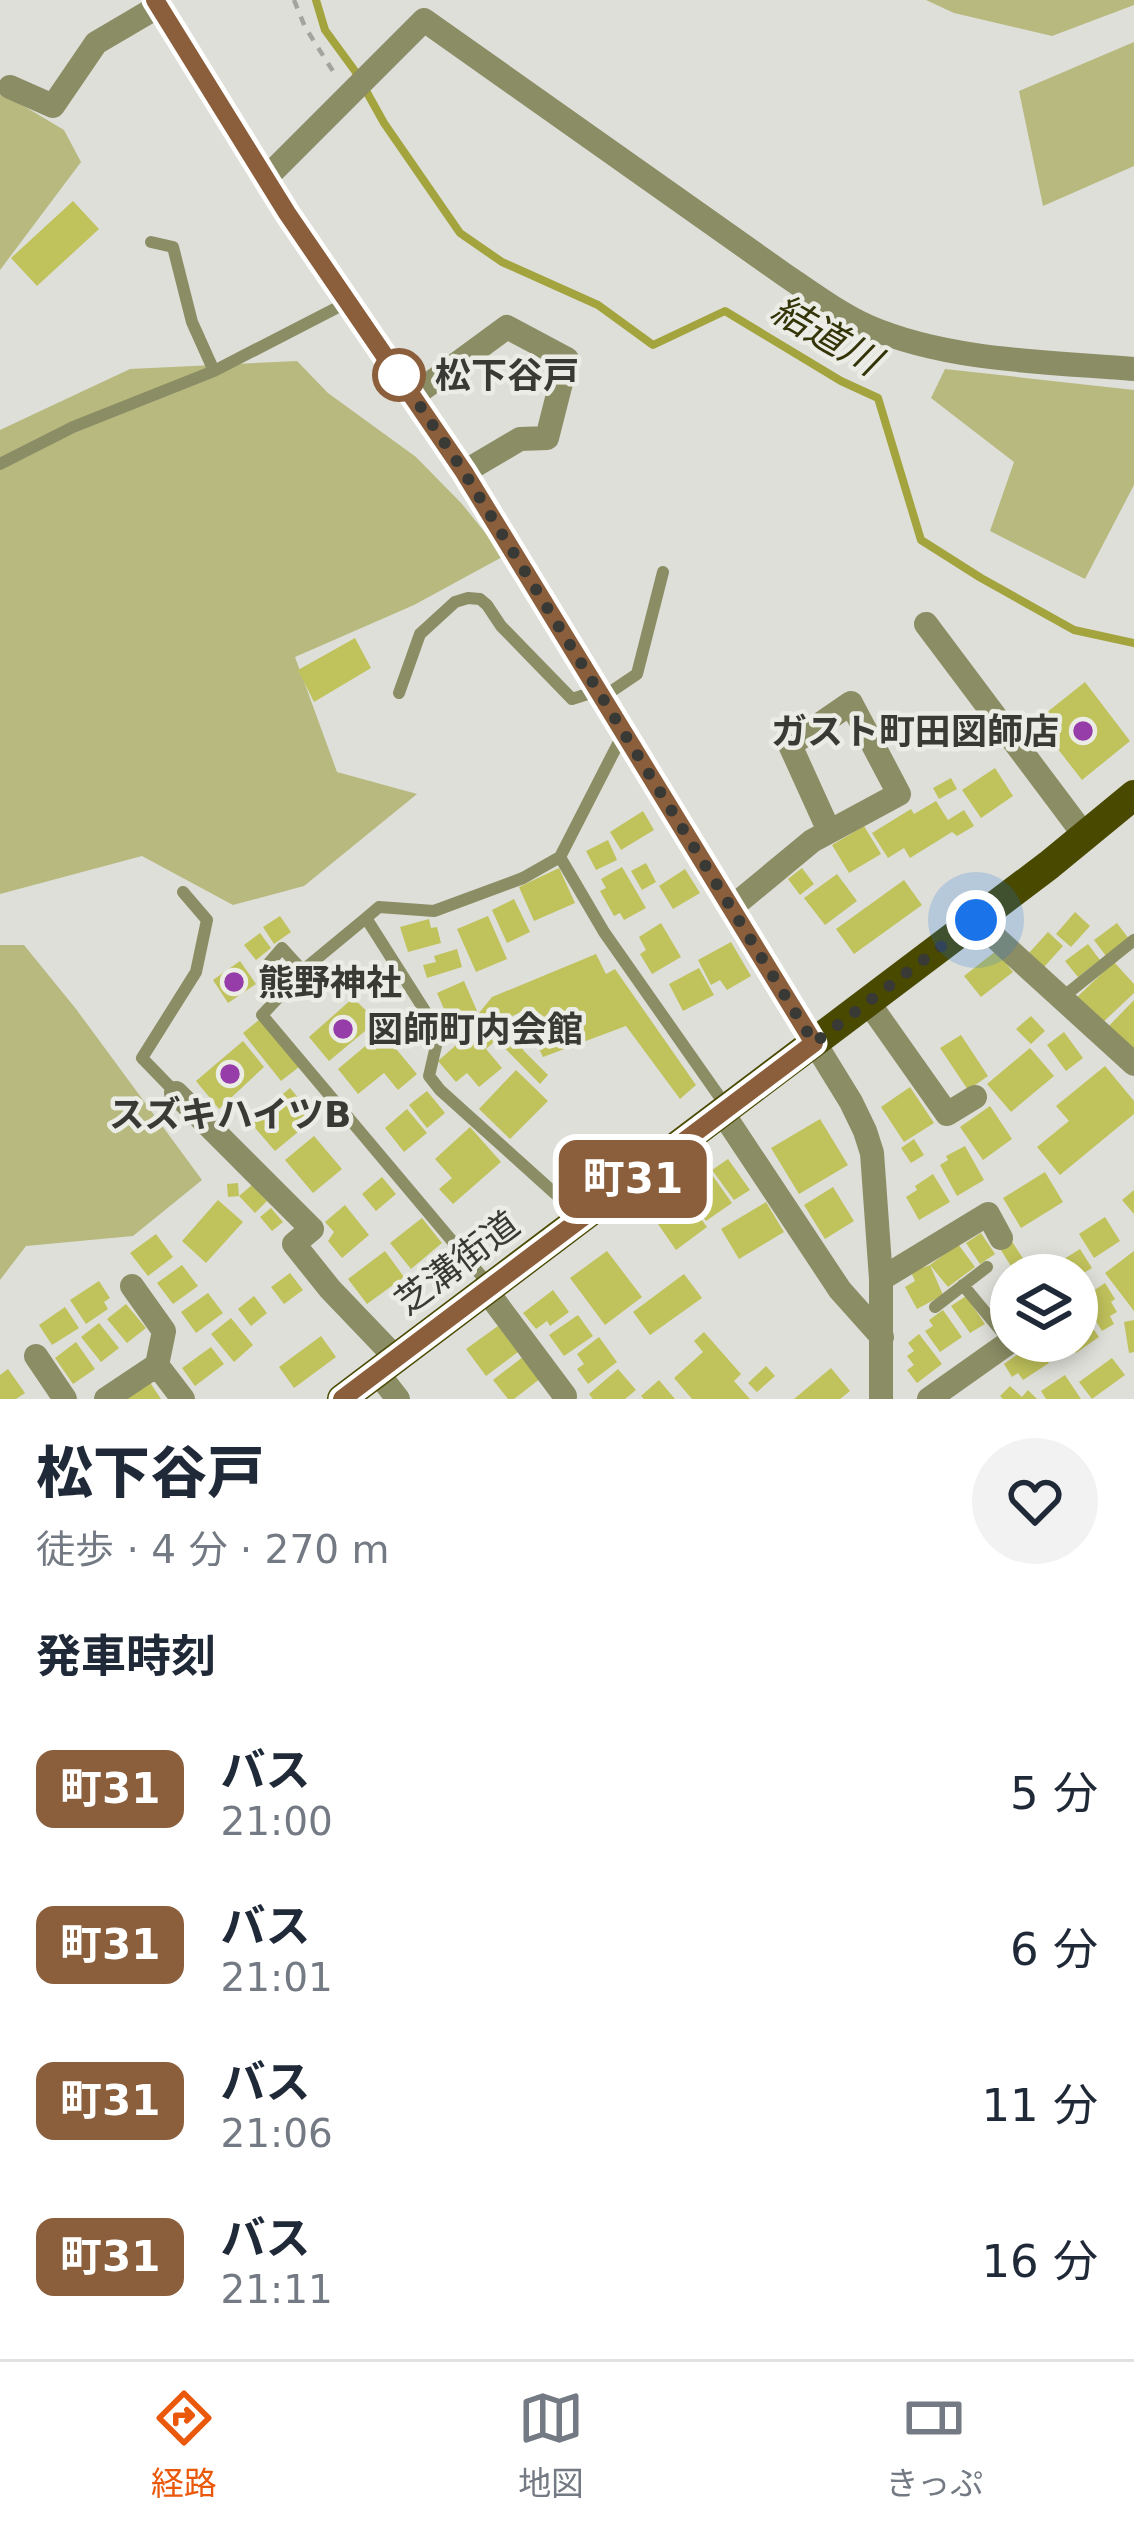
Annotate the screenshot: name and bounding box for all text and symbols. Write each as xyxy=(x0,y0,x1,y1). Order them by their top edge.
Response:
water label: 結道川 xyxy=(764,286,891,386)
marker: 松下谷戸 xyxy=(374,350,424,400)
place label: 松下谷戸 xyxy=(435,355,579,396)
place label: ガスト町田図師店 xyxy=(771,711,1059,752)
marker: ガスト町田図師店 xyxy=(1070,718,1096,744)
your location xyxy=(946,890,1006,950)
place label: 熊野神社 xyxy=(258,962,402,1003)
marker: 熊野神社 xyxy=(221,969,247,995)
place label: 図師町内会館 xyxy=(367,1009,583,1050)
marker: 図師町内会館 xyxy=(330,1016,356,1042)
marker: スズキハイツB xyxy=(217,1061,243,1087)
place label: スズキハイツB xyxy=(109,1094,351,1135)
line badge: 町31 xyxy=(564,1140,702,1218)
text: 町31 xyxy=(583,1154,683,1203)
street label: 芝溝街道 xyxy=(387,1203,527,1323)
map controls xyxy=(990,1254,1098,1362)
button: layers xyxy=(990,1254,1098,1362)
button: heart xyxy=(972,1438,1098,1564)
text: 松下谷戸 xyxy=(36,1440,264,1506)
text: 徒歩 · 4 分 · 270 m xyxy=(36,1527,389,1572)
text: 発車時刻 xyxy=(36,1630,216,1683)
text: バス xyxy=(220,1744,310,1797)
text: 町31 xyxy=(60,1764,160,1813)
text: 5 分 xyxy=(1010,1767,1098,1820)
text: 21:00 xyxy=(220,1799,333,1844)
text: バス xyxy=(220,1900,310,1953)
text: 町31 xyxy=(60,1920,160,1969)
text: 6 分 xyxy=(1010,1923,1098,1976)
text: 21:01 xyxy=(220,1955,333,2000)
text: バス xyxy=(220,2056,310,2109)
text: 町31 xyxy=(60,2076,160,2125)
text: 11 分 xyxy=(981,2079,1098,2132)
text: 21:06 xyxy=(220,2111,333,2156)
text: バス xyxy=(220,2212,310,2265)
text: 町31 xyxy=(60,2232,160,2281)
text: 16 分 xyxy=(981,2235,1098,2288)
text: 21:11 xyxy=(220,2267,333,2312)
tab: 経路 xyxy=(151,2385,217,2505)
tab: 地図 xyxy=(518,2385,584,2505)
tab: きっぷ xyxy=(886,2385,983,2505)

